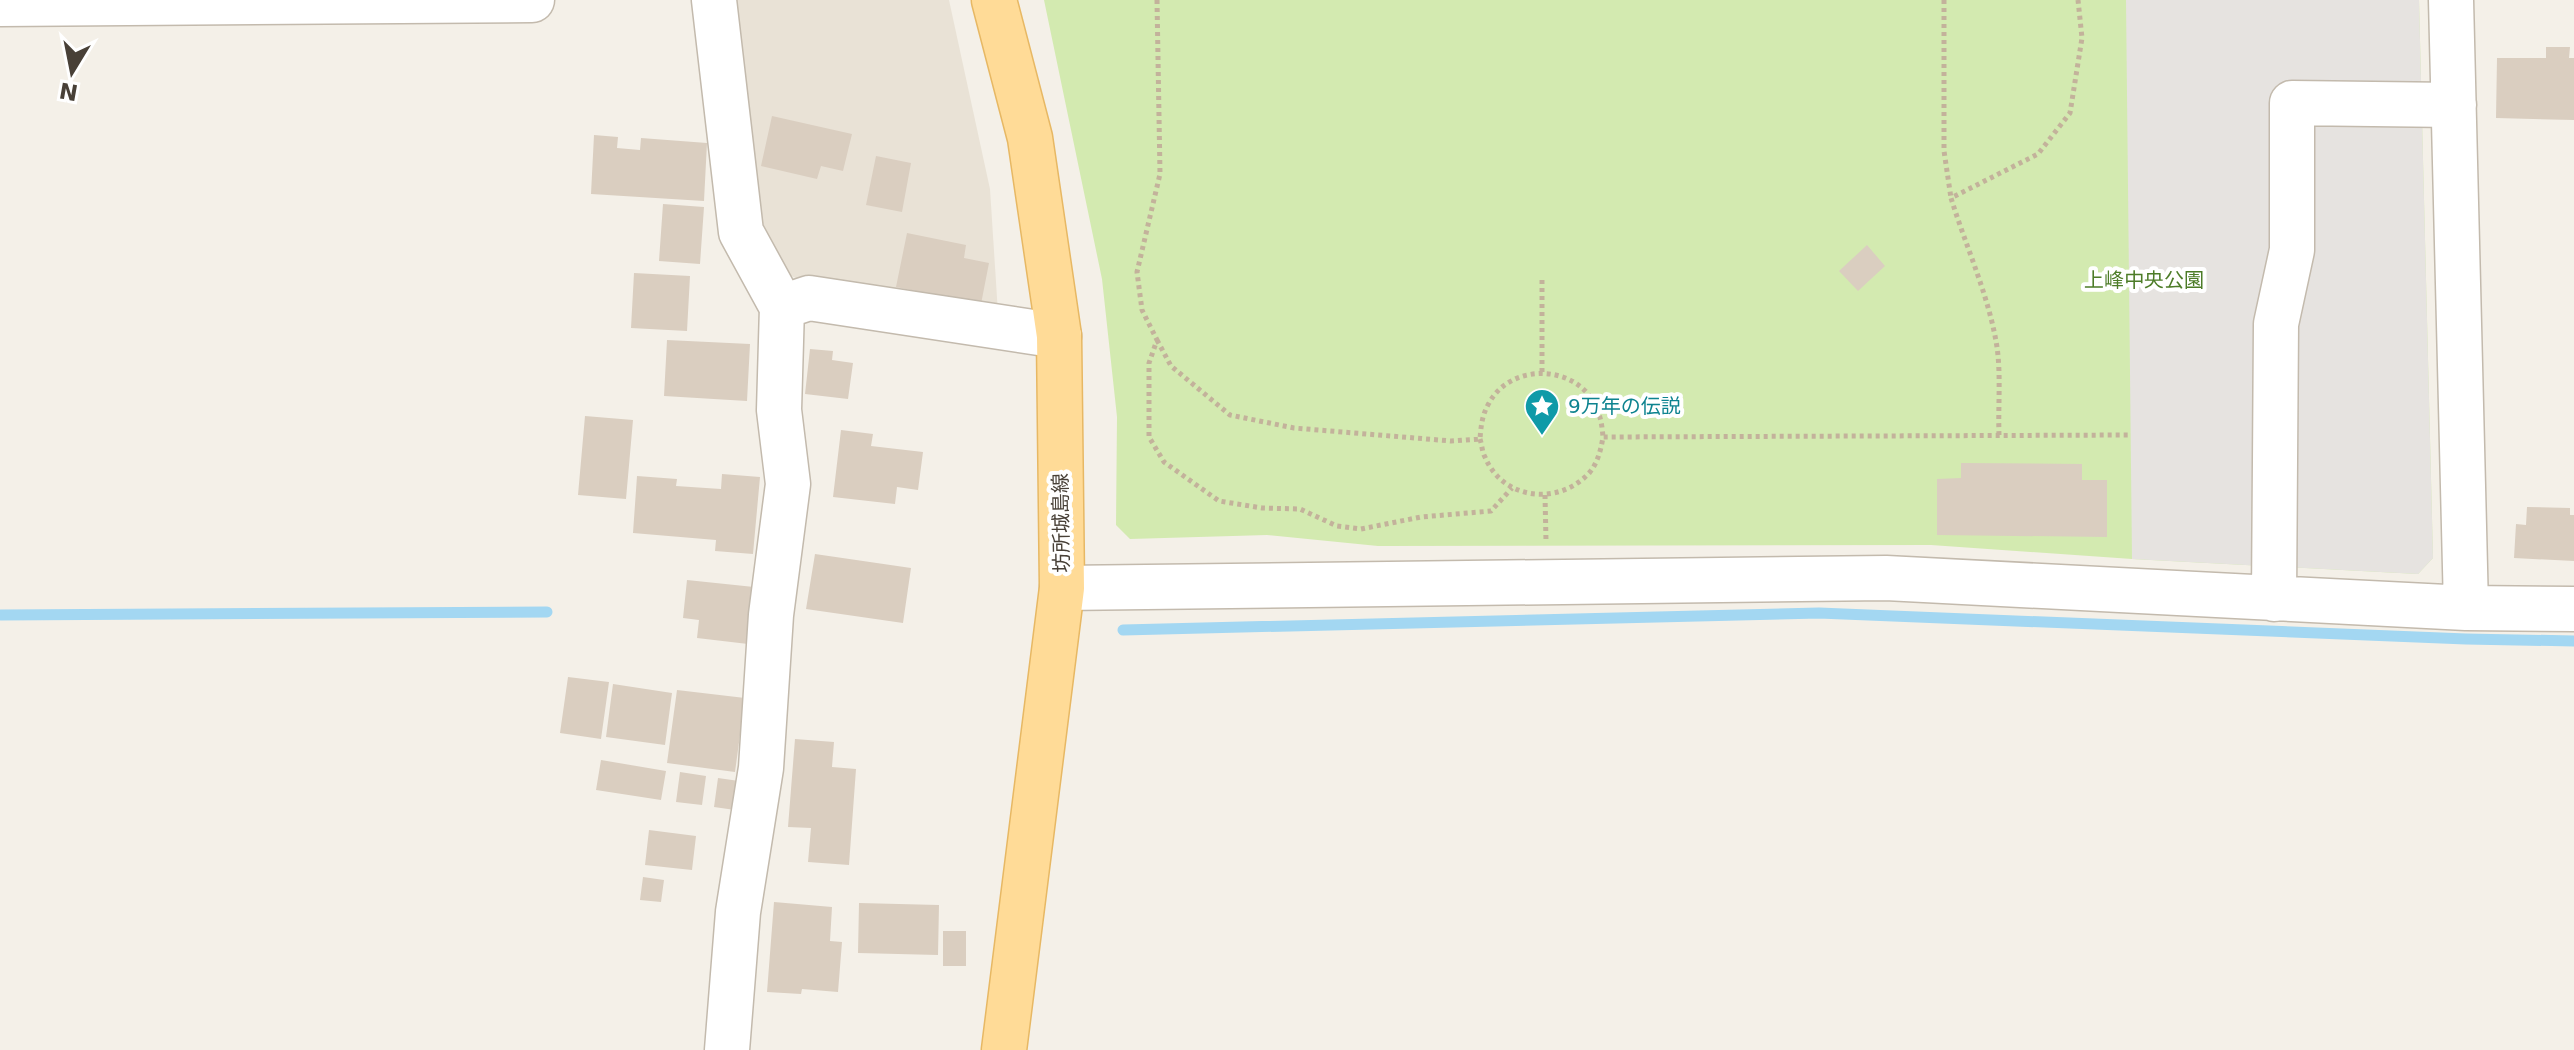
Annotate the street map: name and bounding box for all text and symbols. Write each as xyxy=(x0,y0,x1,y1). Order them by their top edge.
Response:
north arrow xyxy=(32,32,112,112)
text: N xyxy=(57,77,80,105)
park label: 上峰中央公園 xyxy=(2084,268,2204,292)
place icon: 9万年の伝説 xyxy=(1523,387,1561,437)
place label: 9万年の伝説 xyxy=(1568,394,1681,418)
street label: 坊所城島線 xyxy=(1048,473,1074,573)

